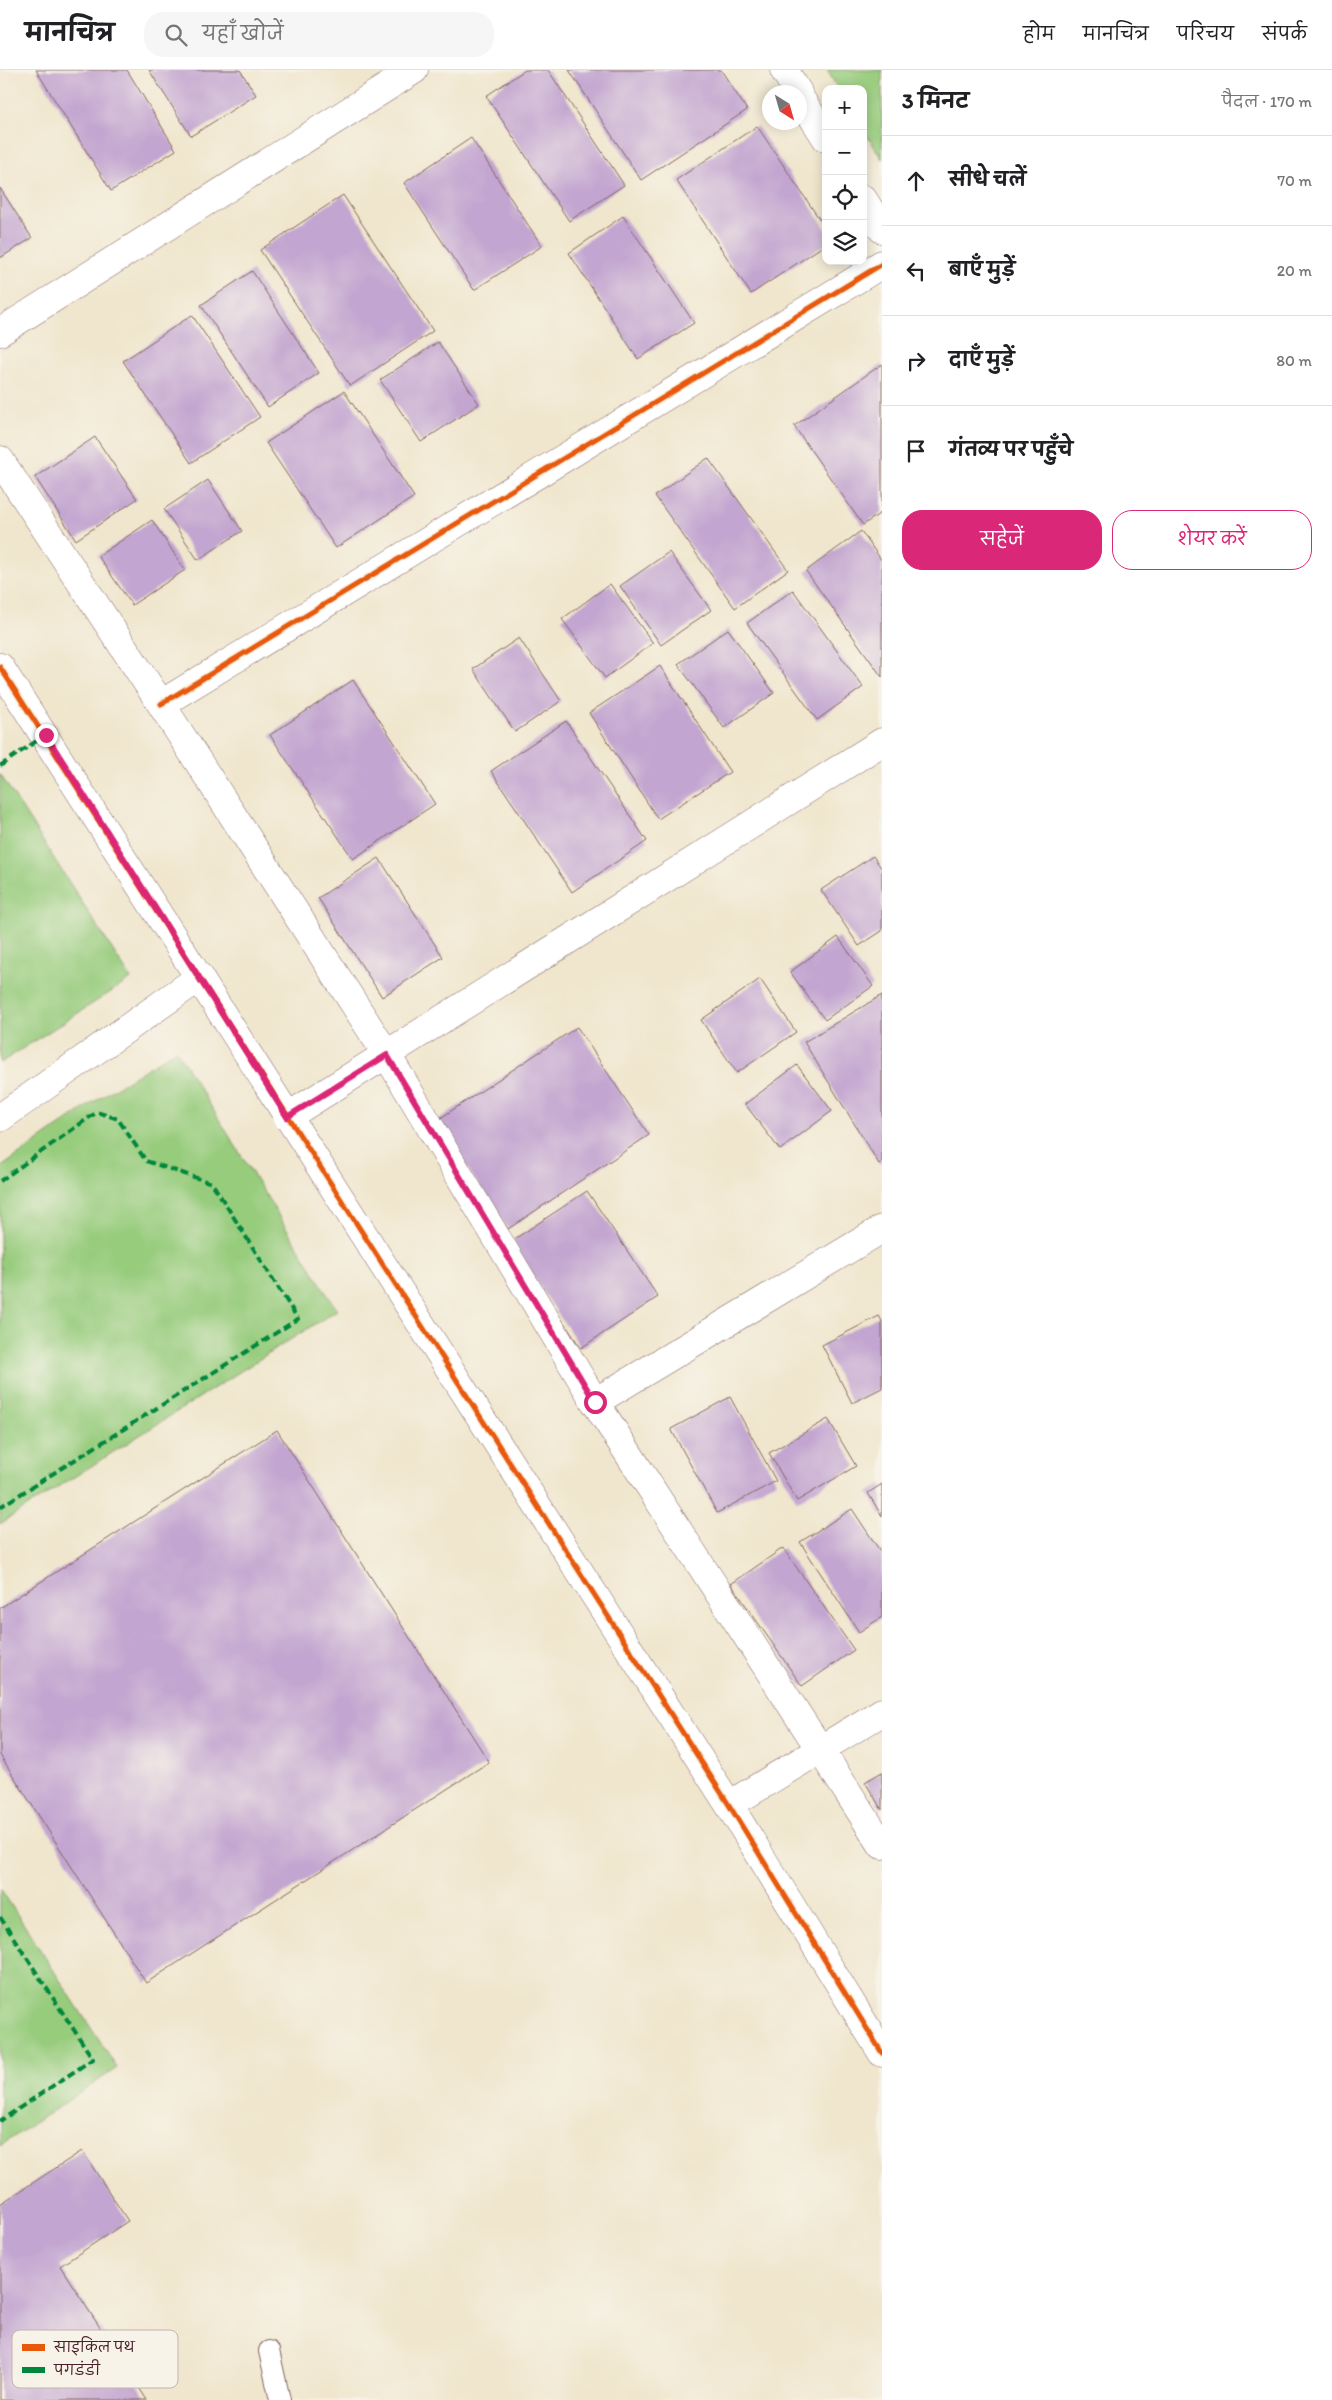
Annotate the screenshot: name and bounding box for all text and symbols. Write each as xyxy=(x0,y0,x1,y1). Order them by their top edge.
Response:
search box xyxy=(144,12,494,57)
text: मानचित्र xyxy=(25,18,114,47)
icon: search xyxy=(162,21,190,49)
text: यहाँ खोजें xyxy=(202,22,283,45)
text: होम xyxy=(1023,23,1055,45)
text: मानचित्र xyxy=(1083,23,1149,45)
text: परिचय xyxy=(1177,23,1234,45)
text: संपर्क xyxy=(1262,23,1307,45)
north arrow xyxy=(762,85,807,130)
map controls xyxy=(822,85,867,265)
button: + xyxy=(822,85,867,130)
text: 3 मिनट xyxy=(902,88,969,113)
text: पैदल · 170 m xyxy=(1222,92,1312,111)
button: − xyxy=(822,130,867,175)
icon: ahead xyxy=(902,167,930,195)
text: सीधे चलें xyxy=(949,168,1026,191)
text: 70 m xyxy=(1277,171,1312,190)
button: locate xyxy=(822,175,867,220)
button: layers xyxy=(822,220,867,265)
icon: left xyxy=(902,257,930,285)
text: बाएँ मुड़ें xyxy=(949,258,1015,281)
text: 20 m xyxy=(1277,261,1312,280)
icon: right xyxy=(902,347,930,375)
text: दाएँ मुड़ें xyxy=(949,348,1015,371)
text: 80 m xyxy=(1276,351,1312,370)
icon: arrive xyxy=(902,437,930,465)
text: गंतव्य पर पहुँचे xyxy=(949,438,1073,461)
button: सहेजें xyxy=(902,510,1102,570)
button: शेयर करें xyxy=(1112,510,1312,570)
route end xyxy=(35,724,58,747)
route start xyxy=(584,1391,607,1414)
legend xyxy=(12,2330,178,2388)
text: साइकिल पथ xyxy=(53,2336,136,2356)
text: पगडंडी xyxy=(53,2359,101,2379)

